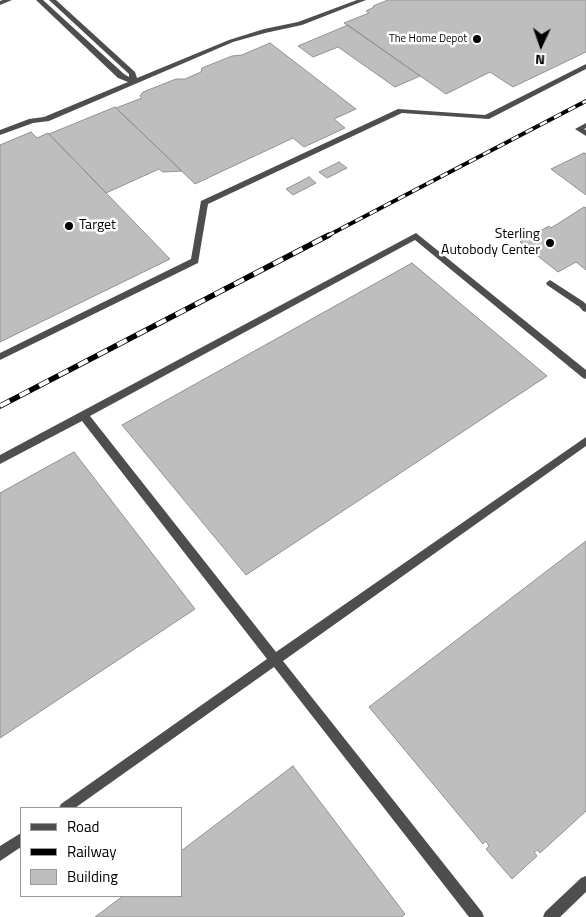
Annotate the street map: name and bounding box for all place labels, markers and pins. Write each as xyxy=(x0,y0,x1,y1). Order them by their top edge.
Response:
place label: The Home Depot xyxy=(389,32,467,46)
marker: The Home Depot xyxy=(471,33,483,45)
place label: Target xyxy=(79,218,116,234)
marker: Target xyxy=(63,220,75,232)
place label: Sterling Autobody Center xyxy=(441,227,540,260)
marker: Sterling Autobody Center xyxy=(544,237,556,249)

